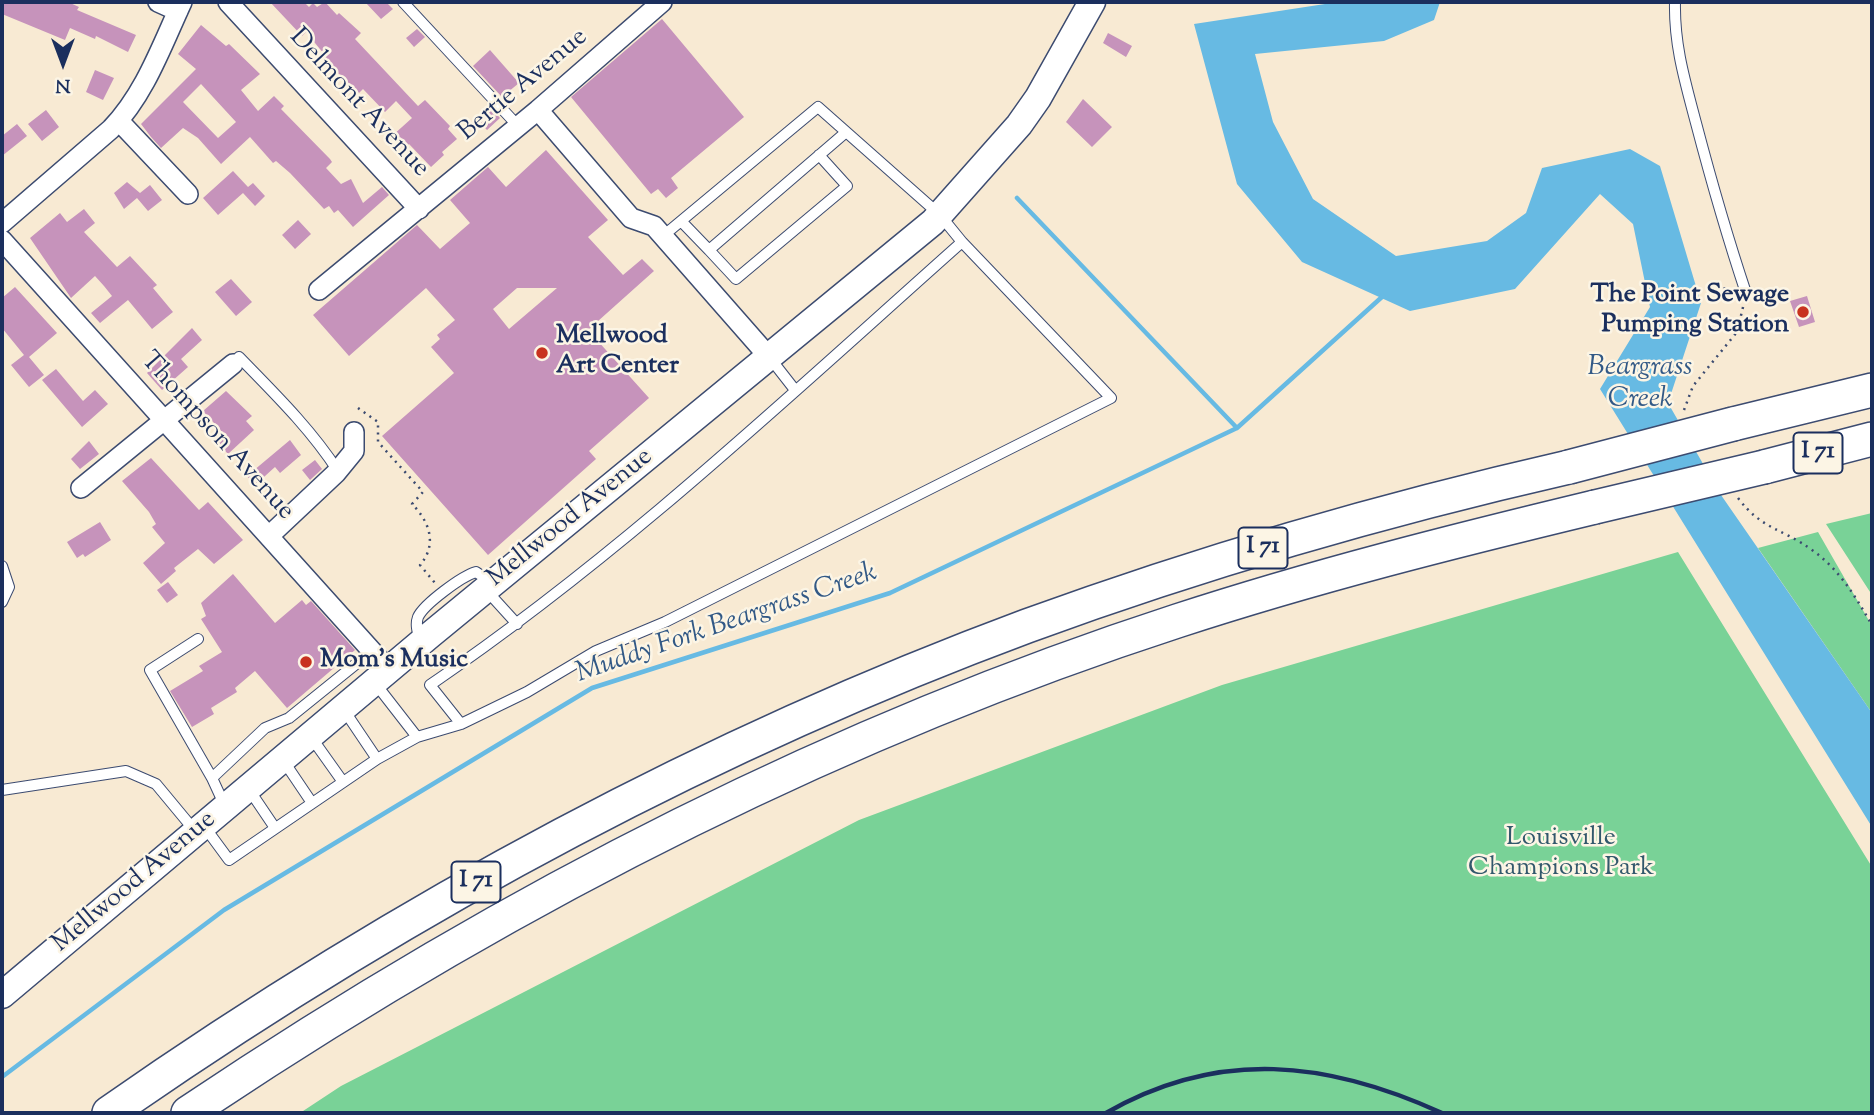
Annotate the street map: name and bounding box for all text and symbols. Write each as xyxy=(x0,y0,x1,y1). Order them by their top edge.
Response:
street label: Delmont Avenue xyxy=(281,23,435,185)
street label: Bertie Avenue xyxy=(453,23,595,149)
north arrow xyxy=(28,28,98,98)
text: N xyxy=(55,71,71,98)
place label: The Point Sewage Pumping Station xyxy=(1590,281,1789,342)
marker: The Point Sewage Pumping Station xyxy=(1795,304,1811,320)
place label: Mellwood Art Center xyxy=(556,322,679,384)
marker: Mellwood Art Center xyxy=(534,345,550,361)
street label: Thompson Avenue xyxy=(132,347,300,527)
water label: Beargrass Creek xyxy=(1588,352,1692,418)
road number: I 71 xyxy=(1794,432,1842,474)
street label: Mellwood Avenue xyxy=(482,443,660,595)
road number: I 71 xyxy=(1238,528,1288,568)
water label: Muddy Fork Beargrass Creek xyxy=(572,558,882,692)
place label: Mom's Music xyxy=(320,646,468,678)
marker: Mom's Music xyxy=(298,654,314,670)
street label: Mellwood Avenue xyxy=(47,805,223,961)
park label: Louisville Champions Park xyxy=(1468,824,1654,886)
road number: I 71 xyxy=(452,862,500,902)

